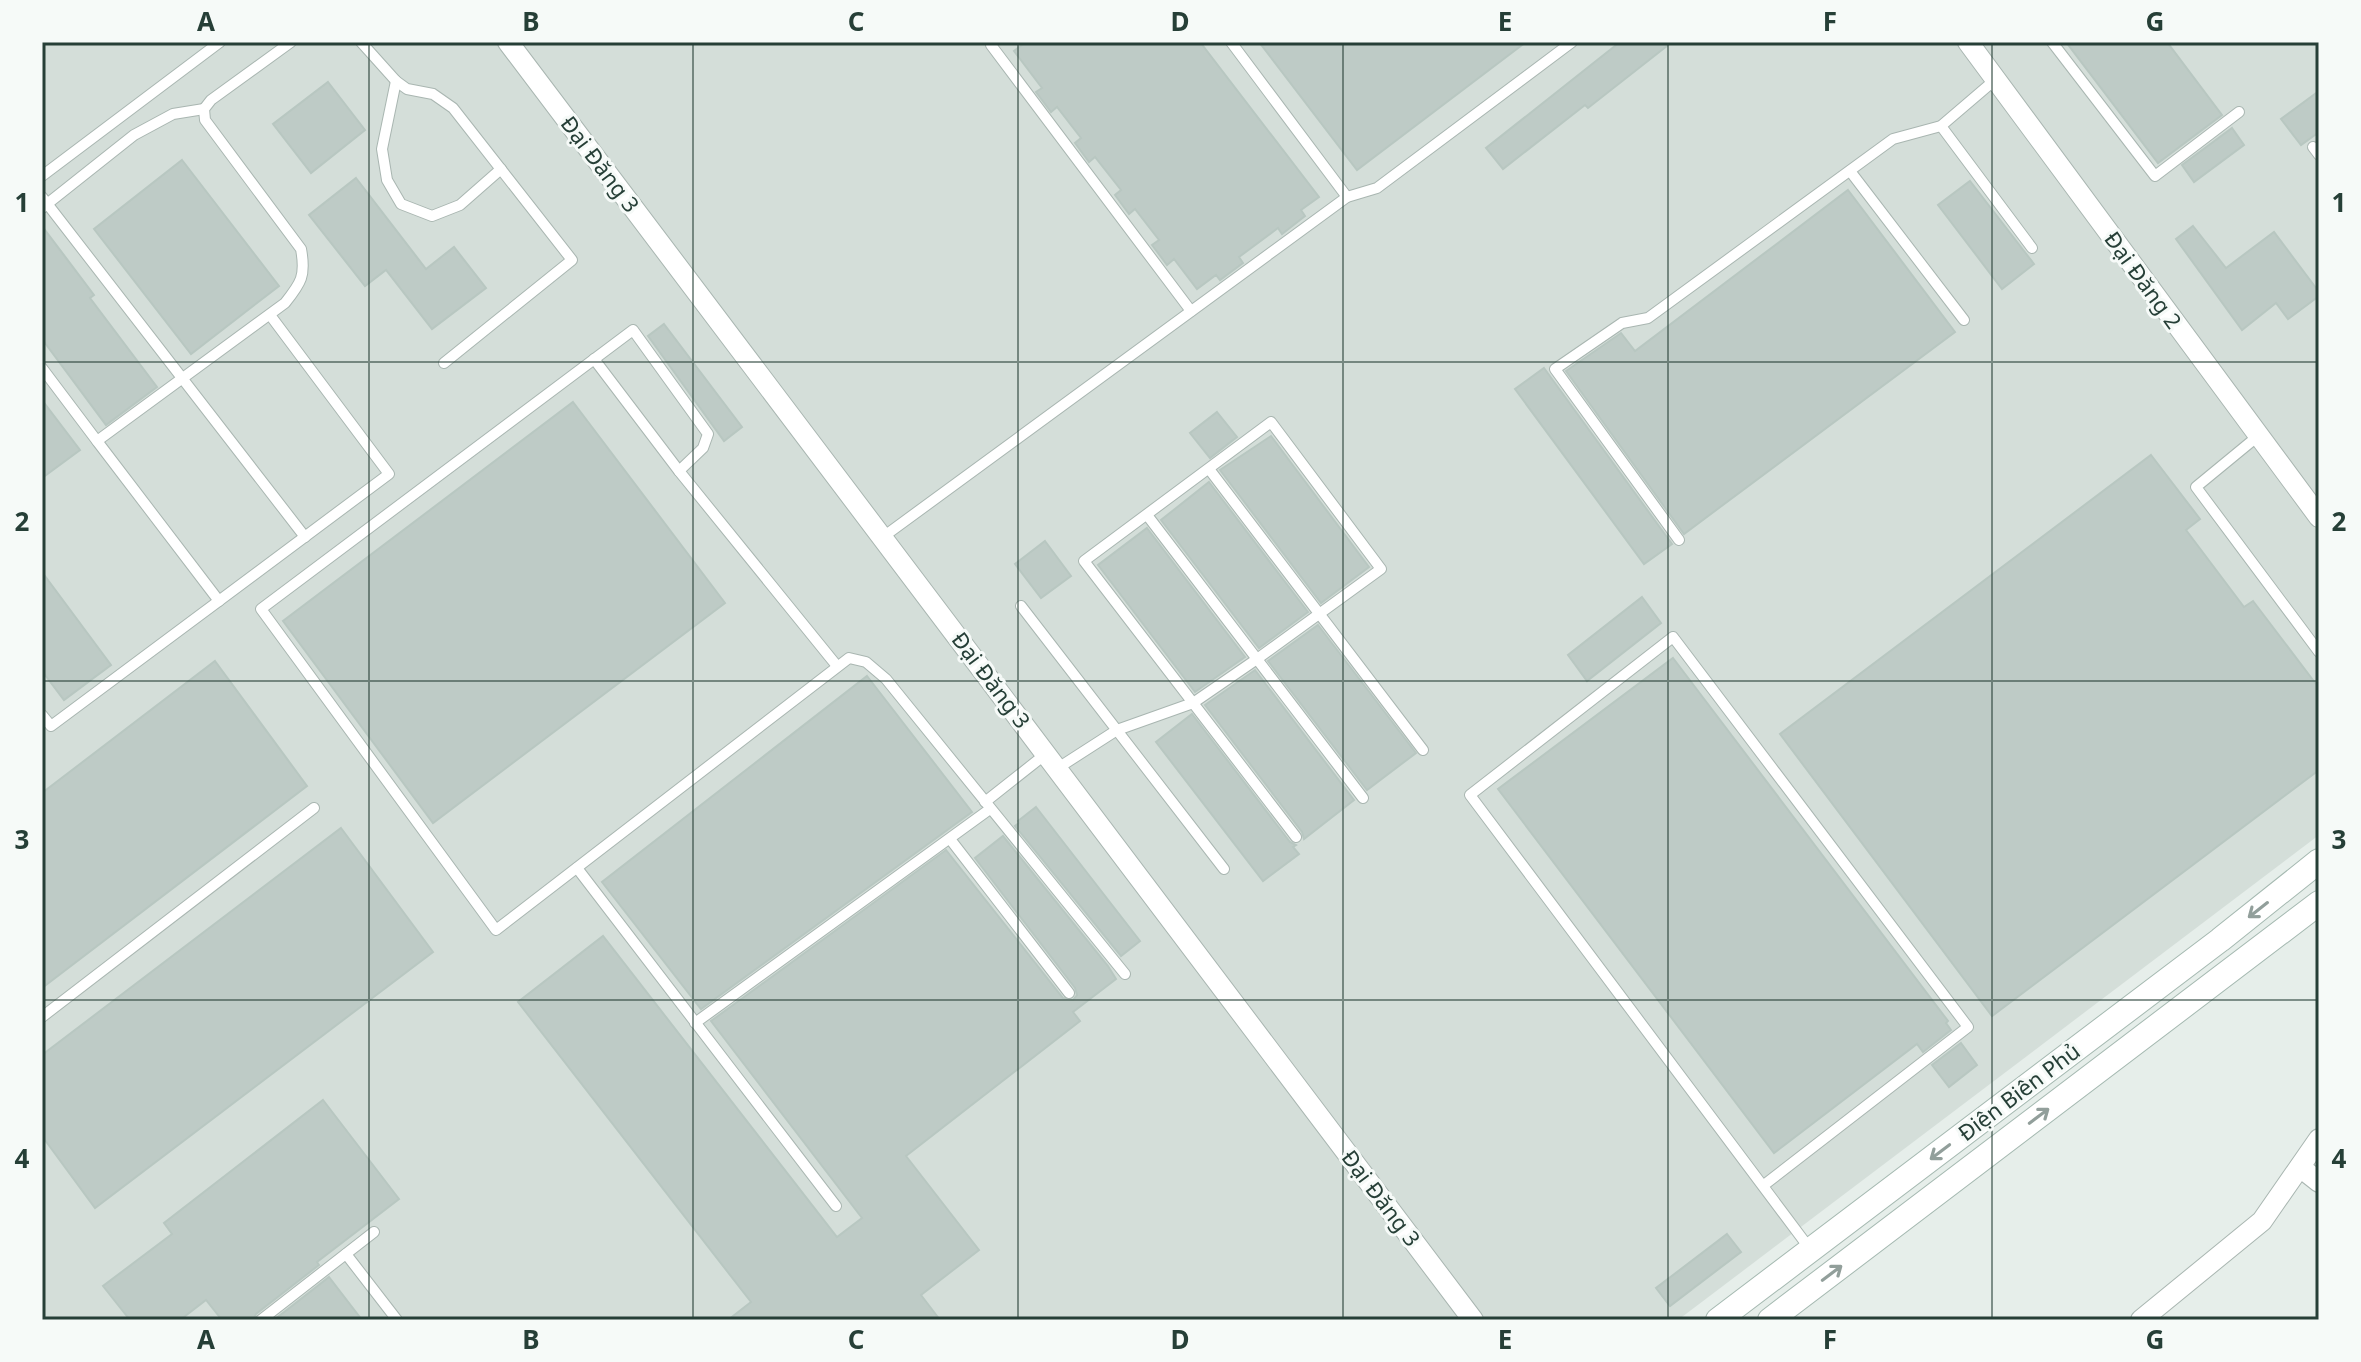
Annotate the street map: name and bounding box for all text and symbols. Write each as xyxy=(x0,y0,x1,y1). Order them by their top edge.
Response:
text: A xyxy=(197,3,215,39)
text: B xyxy=(522,3,540,39)
text: C xyxy=(848,3,864,39)
text: D xyxy=(1170,3,1190,39)
text: E xyxy=(1498,3,1512,39)
text: F xyxy=(1823,3,1837,39)
text: G xyxy=(2146,3,2164,39)
street label: Đại Đăng 3 xyxy=(555,109,647,218)
text: 1 xyxy=(15,184,29,220)
text: 1 xyxy=(2332,184,2346,220)
street label: Đại Đăng 2 xyxy=(2098,225,2189,334)
text: 2 xyxy=(15,503,30,539)
text: 2 xyxy=(2332,503,2347,539)
street label: Đại Đăng 3 xyxy=(946,625,1038,734)
text: 3 xyxy=(15,821,29,857)
text: 3 xyxy=(2332,821,2346,857)
one-way arrow xyxy=(2248,901,2269,918)
street label: Điện Biên Phủ xyxy=(1951,1035,2086,1147)
one-way arrow xyxy=(2028,1107,2050,1124)
text: 4 xyxy=(15,1140,30,1176)
text: 4 xyxy=(2332,1140,2347,1176)
street label: Đại Đăng 3 xyxy=(1336,1143,1428,1252)
one-way arrow xyxy=(1930,1143,1951,1160)
one-way arrow xyxy=(1821,1264,1842,1281)
text: A xyxy=(197,1321,215,1357)
text: B xyxy=(522,1321,540,1357)
text: C xyxy=(848,1321,864,1357)
text: D xyxy=(1170,1321,1190,1357)
text: E xyxy=(1498,1321,1512,1357)
text: F xyxy=(1823,1321,1837,1357)
text: G xyxy=(2146,1321,2164,1357)

